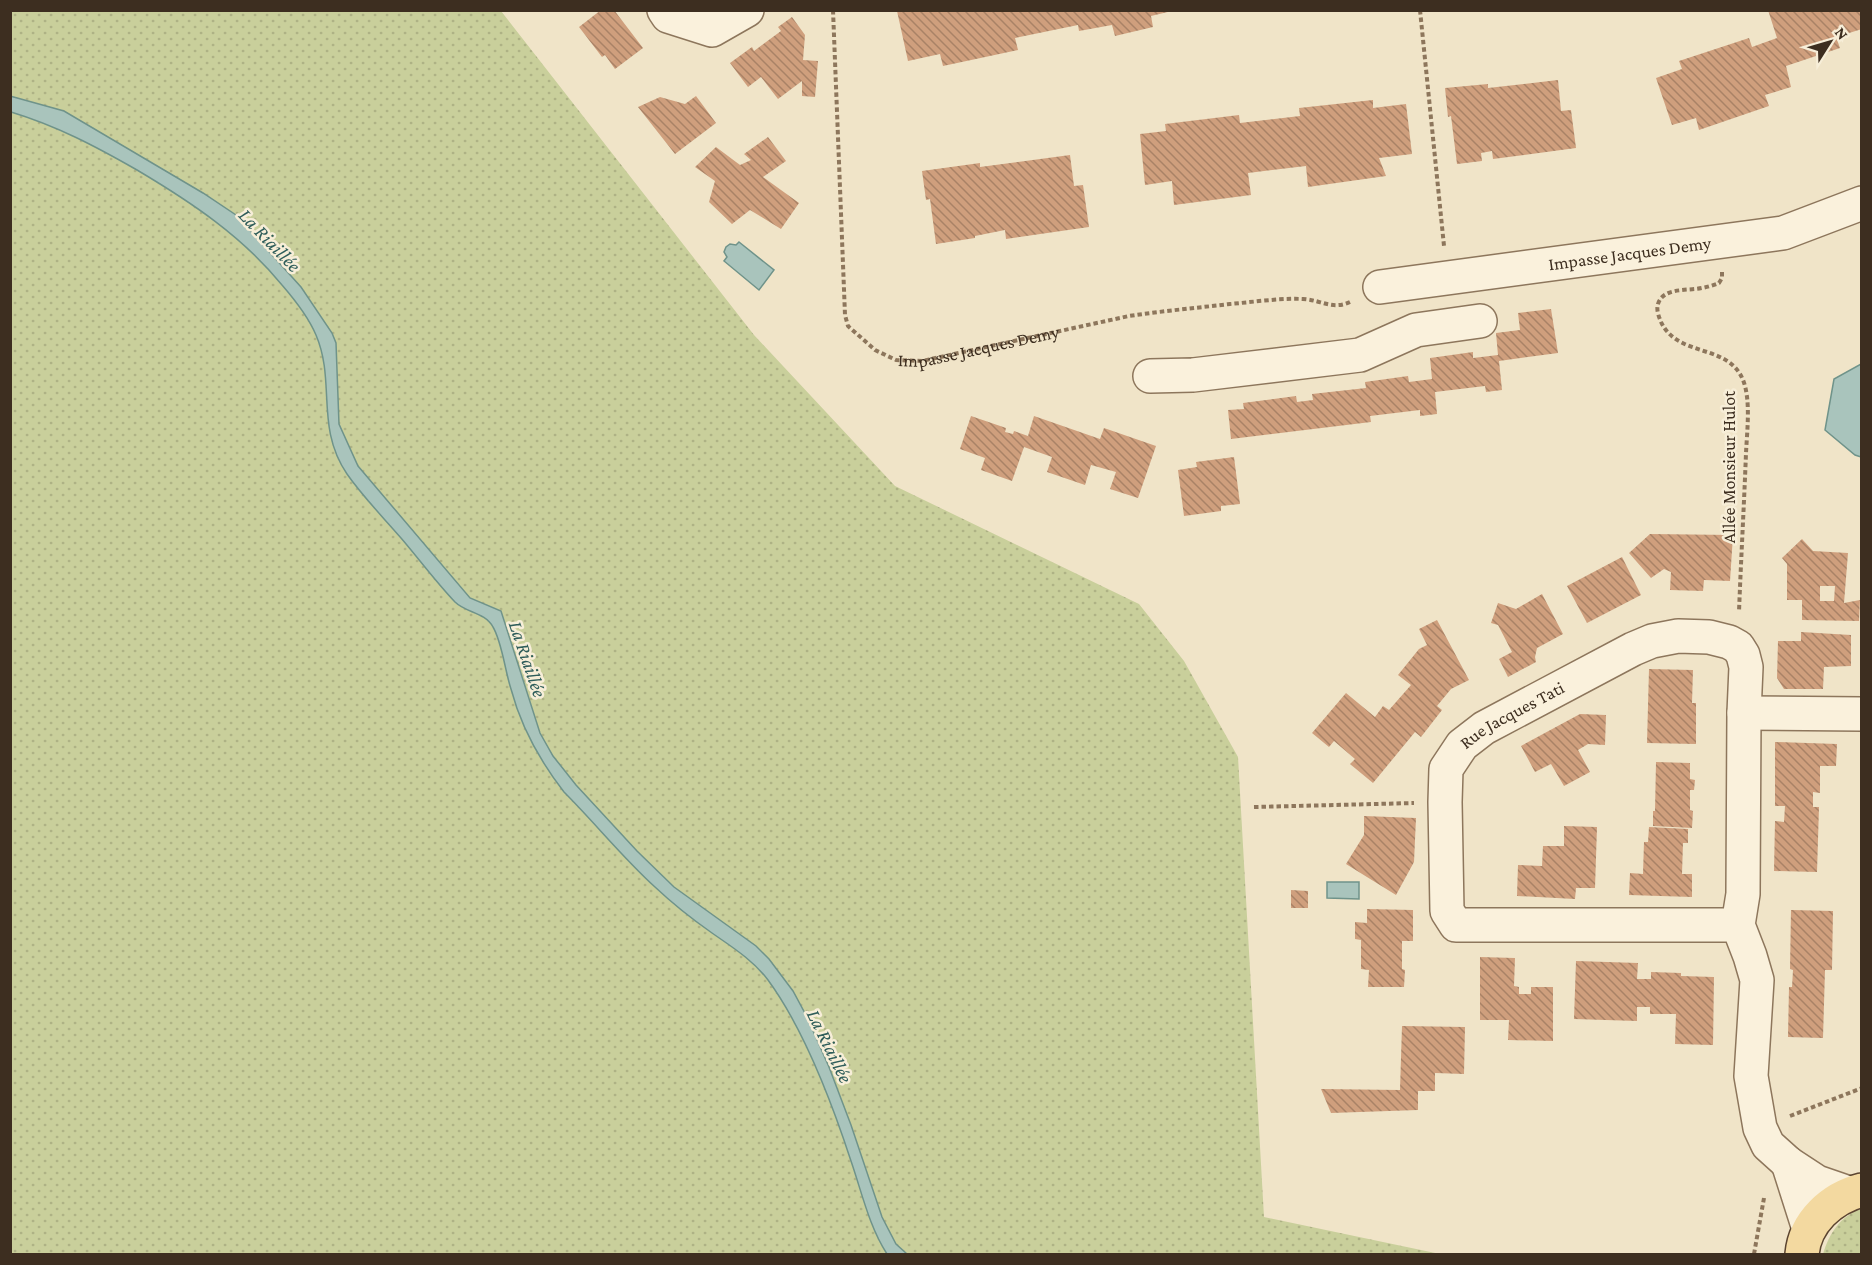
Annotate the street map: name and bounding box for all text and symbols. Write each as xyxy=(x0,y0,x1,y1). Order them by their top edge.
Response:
north arrow xyxy=(1800,12,1860,72)
text: N xyxy=(1832,24,1852,43)
water label: La Riaillée xyxy=(235,204,306,276)
street label: Impasse Jacques Demy xyxy=(1547,233,1713,274)
street label: Impasse Jacques Demy xyxy=(898,321,1062,372)
street label: Allée Monsieur Hulot xyxy=(1719,390,1739,543)
water label: La Riaillée xyxy=(505,618,551,700)
street label: Rue Jacques Tati xyxy=(1456,677,1568,753)
water label: La Riaillée xyxy=(803,1006,857,1087)

